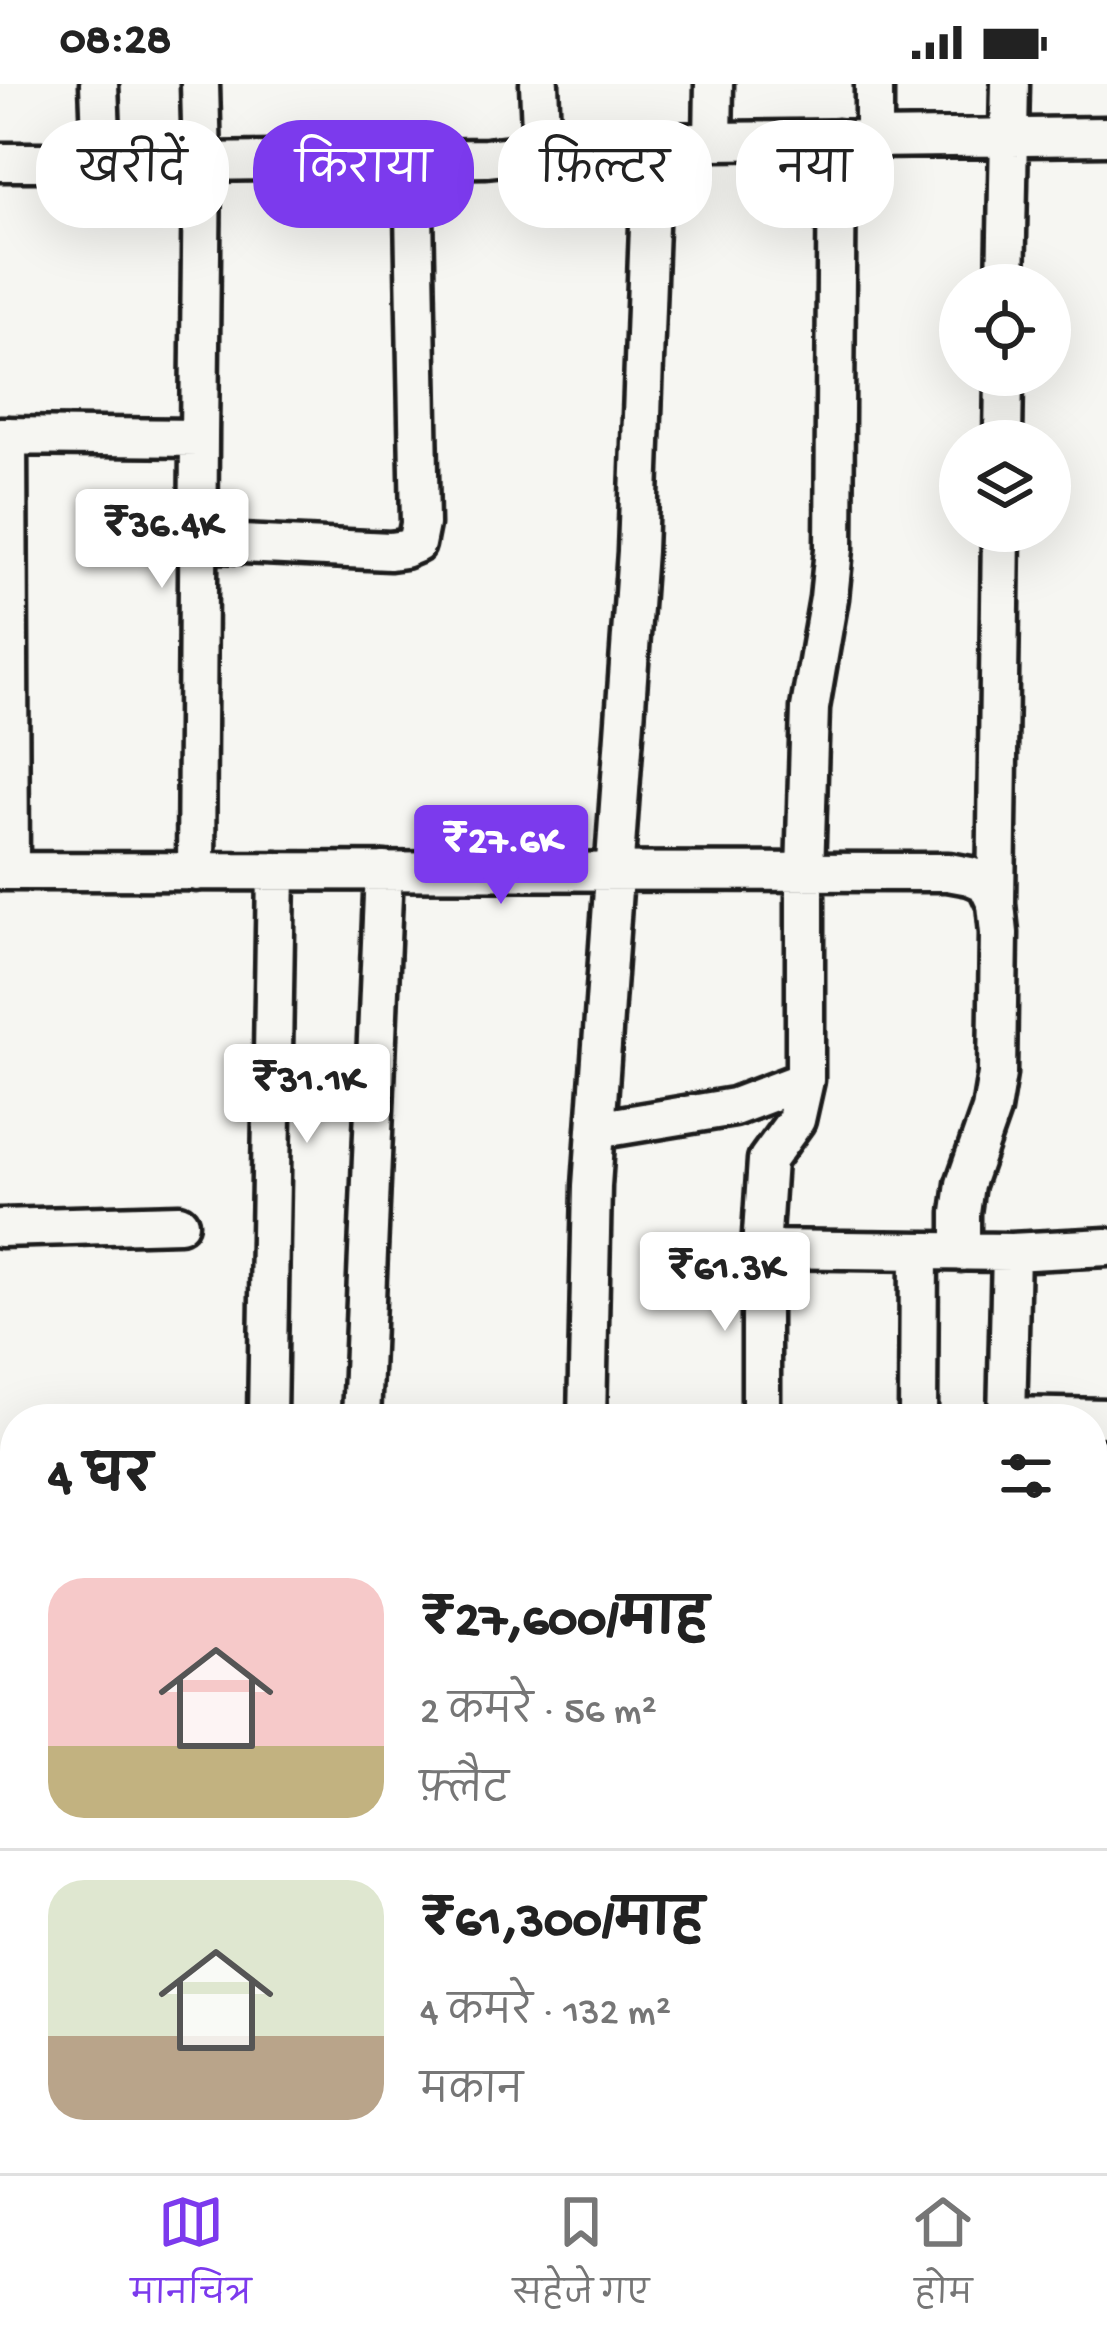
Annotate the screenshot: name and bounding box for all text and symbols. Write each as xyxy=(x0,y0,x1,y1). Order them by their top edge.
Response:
text: 08:28 xyxy=(60,16,171,69)
chip: खरीदें xyxy=(36,120,229,228)
chip: किराया xyxy=(253,120,474,228)
chip: फ़िल्टर xyxy=(498,120,712,228)
chip: नया xyxy=(736,120,894,228)
map controls xyxy=(939,264,1071,552)
button: locate xyxy=(939,264,1071,396)
button: layers xyxy=(939,420,1071,552)
pin: ₹36.4K xyxy=(64,489,260,591)
text: ₹36.4K xyxy=(103,505,221,551)
pin: ₹27.6K xyxy=(403,805,599,907)
text: ₹27.6K xyxy=(441,821,561,867)
pin: ₹31.1K xyxy=(209,1044,405,1146)
text: ₹31.1K xyxy=(251,1060,363,1106)
pin: ₹61.3K xyxy=(627,1232,823,1334)
text: ₹61.3K xyxy=(667,1248,783,1294)
icon: filters xyxy=(993,1443,1059,1509)
text: 4 घर xyxy=(48,1451,152,1511)
text: ₹27,600/माह xyxy=(420,1594,708,1654)
icon: home xyxy=(144,1626,288,1770)
text: 2 कमरे · 56 m² xyxy=(420,1691,657,1737)
text: फ़्लैट xyxy=(420,1770,509,1816)
text: ₹61,300/माह xyxy=(420,1895,704,1955)
icon: home xyxy=(144,1928,288,2072)
text: 4 कमरे · 132 m² xyxy=(420,1992,671,2038)
text: मकान xyxy=(420,2071,523,2117)
tab: मानचित्र xyxy=(131,2189,252,2328)
tab: सहेजे गए xyxy=(513,2189,649,2328)
tab: होम xyxy=(910,2189,976,2328)

